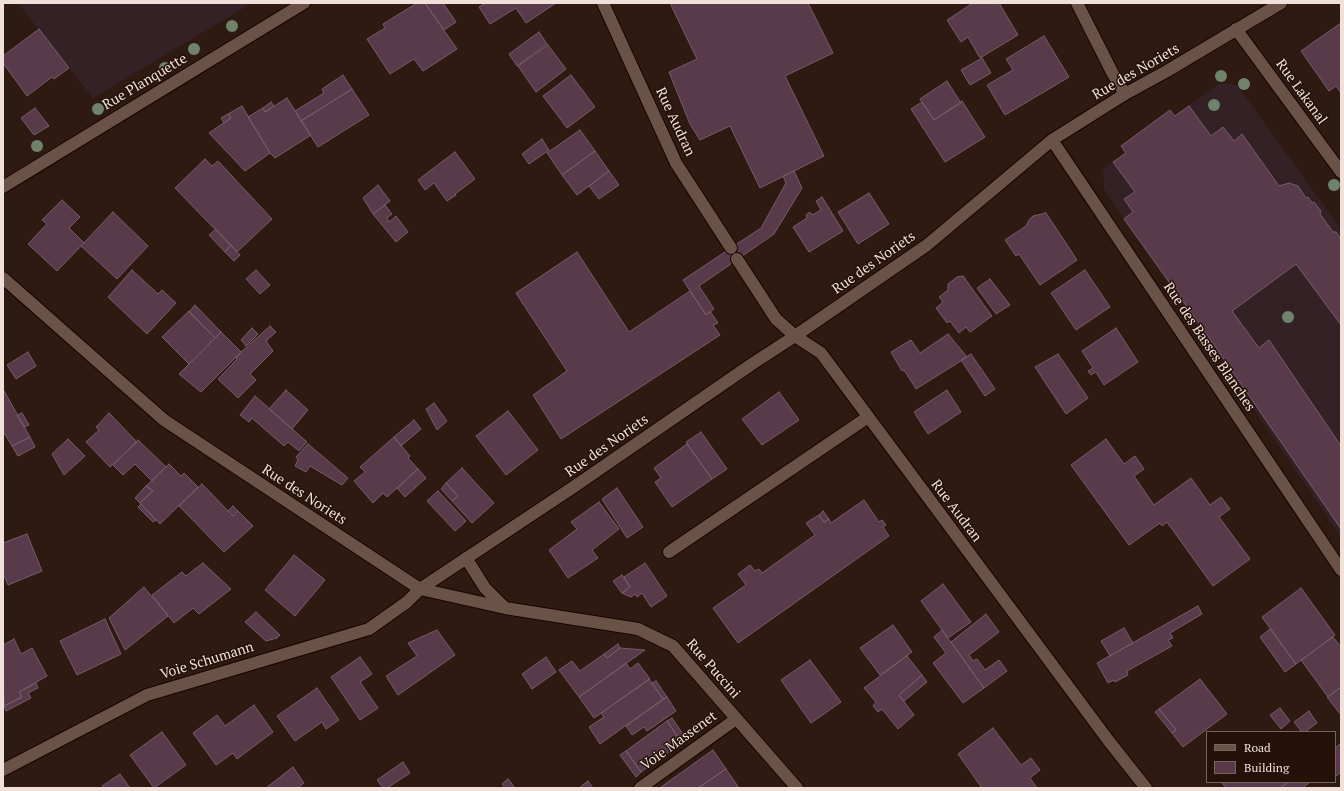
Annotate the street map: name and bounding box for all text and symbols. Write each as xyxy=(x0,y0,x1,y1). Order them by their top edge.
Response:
street label: Rue des Noriets xyxy=(1090,40,1182,104)
street label: Rue Planquette xyxy=(100,50,190,114)
street label: Rue Lakanal xyxy=(1272,56,1330,128)
street label: Rue Audran xyxy=(652,85,698,159)
street label: Rue des Noriets xyxy=(829,228,919,298)
street label: Rue des Basses Blanches xyxy=(1160,279,1258,415)
street label: Rue des Noriets xyxy=(562,411,652,481)
street label: Rue des Noriets xyxy=(259,461,349,529)
street label: Rue Audran xyxy=(927,477,985,545)
street label: Rue Puccini xyxy=(683,636,743,702)
street label: Voie Schumann xyxy=(158,639,256,683)
street label: Voie Massenet xyxy=(638,708,720,774)
legend xyxy=(1206,731,1336,783)
text: Road xyxy=(1244,740,1271,755)
text: Building xyxy=(1244,760,1289,775)

